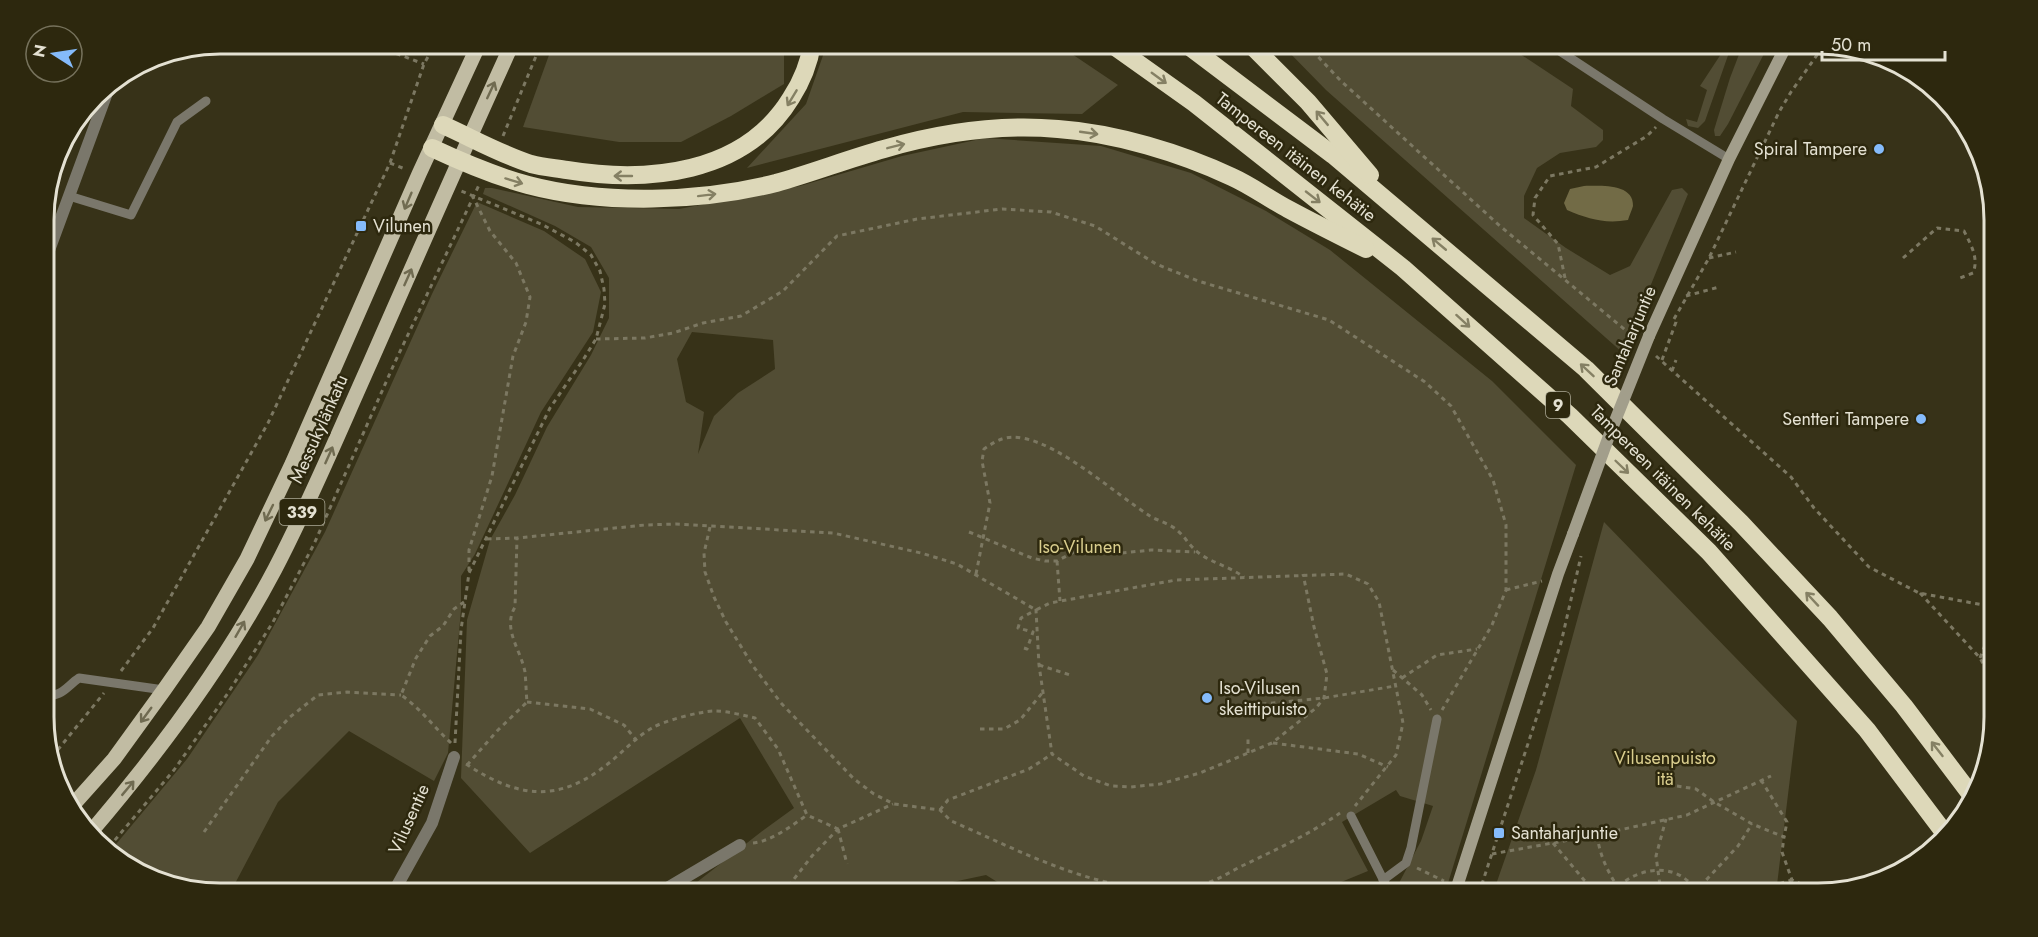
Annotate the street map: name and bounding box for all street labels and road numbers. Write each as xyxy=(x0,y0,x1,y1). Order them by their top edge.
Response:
street label: Tampereen itäinen kehätie xyxy=(1210,86,1382,228)
street label: Santaharjuntie xyxy=(1597,282,1663,390)
street label: Messukylänkatu xyxy=(283,370,355,488)
road number: 9 xyxy=(1546,392,1570,418)
street label: Tampereen itäinen kehätie xyxy=(1584,399,1742,557)
road number: 339 xyxy=(280,499,324,525)
street label: Vilusentie xyxy=(382,780,436,858)

